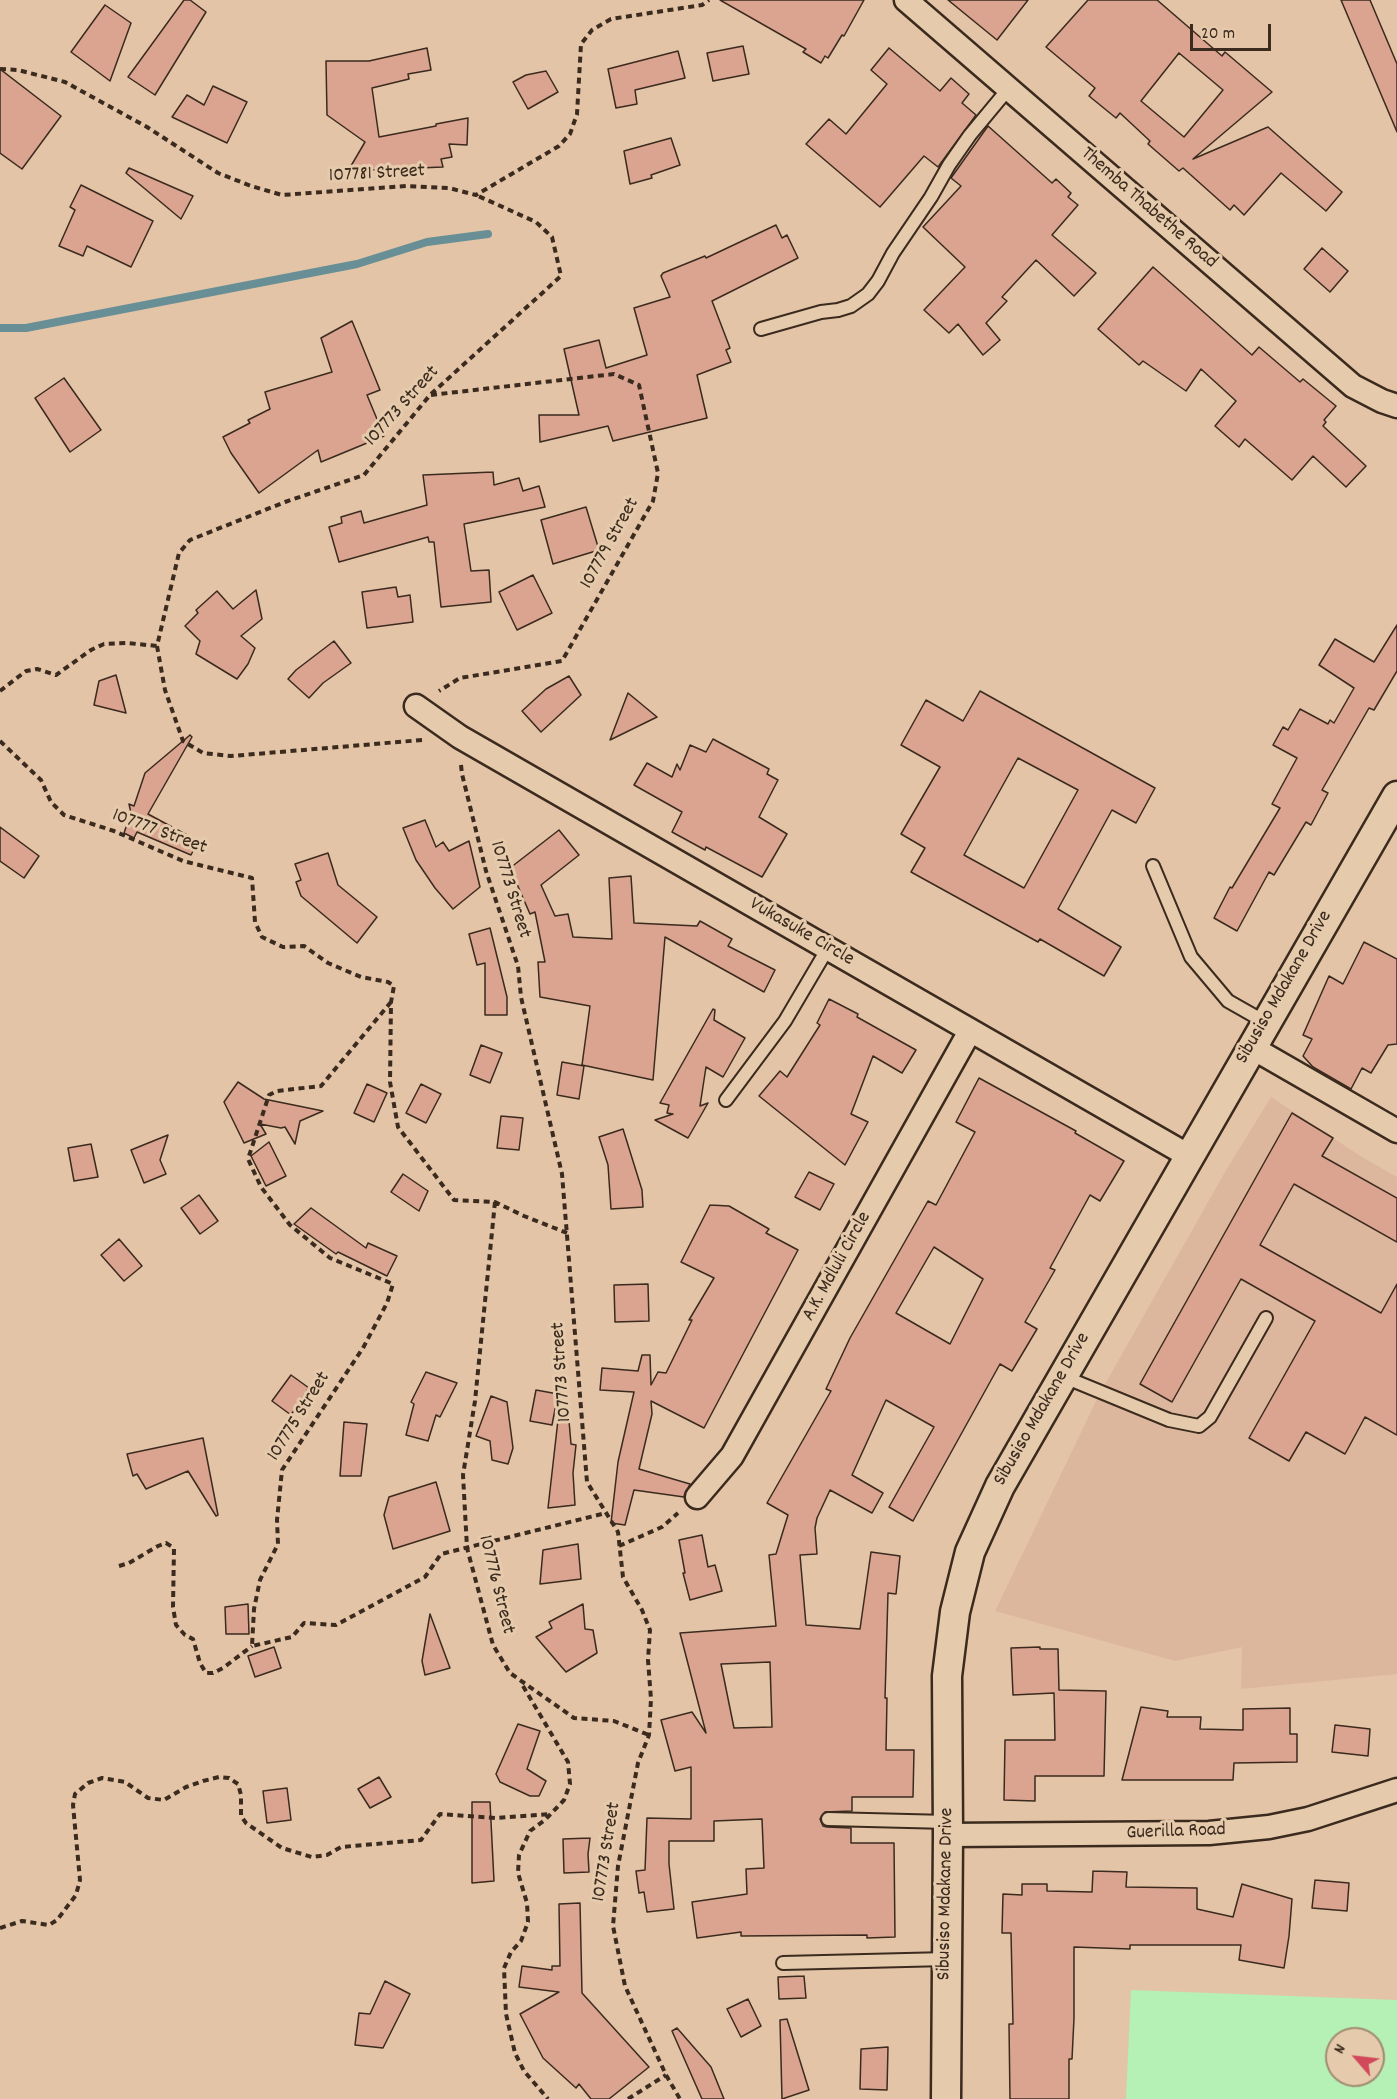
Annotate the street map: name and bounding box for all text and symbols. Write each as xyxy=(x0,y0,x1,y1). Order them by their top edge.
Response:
scale bar xyxy=(1193,12,1274,50)
text: 20 m xyxy=(1201,22,1235,47)
street label: Themba Thabethe Road xyxy=(1075,143,1221,275)
street label: 107781 Street xyxy=(328,160,426,190)
street label: 107773 Street xyxy=(361,362,445,452)
street label: 107779 Street xyxy=(576,494,646,594)
street label: 107777 Street xyxy=(108,805,210,861)
street label: 107773 Street xyxy=(483,839,535,941)
street label: Vukasuke Circle xyxy=(744,893,858,973)
street label: Sibusiso Mdakane Drive xyxy=(1231,907,1339,1069)
street label: A.K. Mdluli Circle xyxy=(798,1208,878,1326)
street label: 107773 Street xyxy=(548,1321,578,1423)
street label: Sibusiso Mdakane Drive xyxy=(989,1329,1097,1491)
street label: 107775 Street xyxy=(263,1368,337,1466)
street label: 107776 Street xyxy=(471,1533,519,1637)
street label: 107773 Street xyxy=(588,1801,628,1903)
street label: Sibusiso Mdakane Drive xyxy=(933,1807,961,1981)
street label: Guerilla Road xyxy=(1126,1819,1226,1847)
north arrow xyxy=(1325,2027,1385,2087)
text: N xyxy=(1328,2040,1352,2058)

